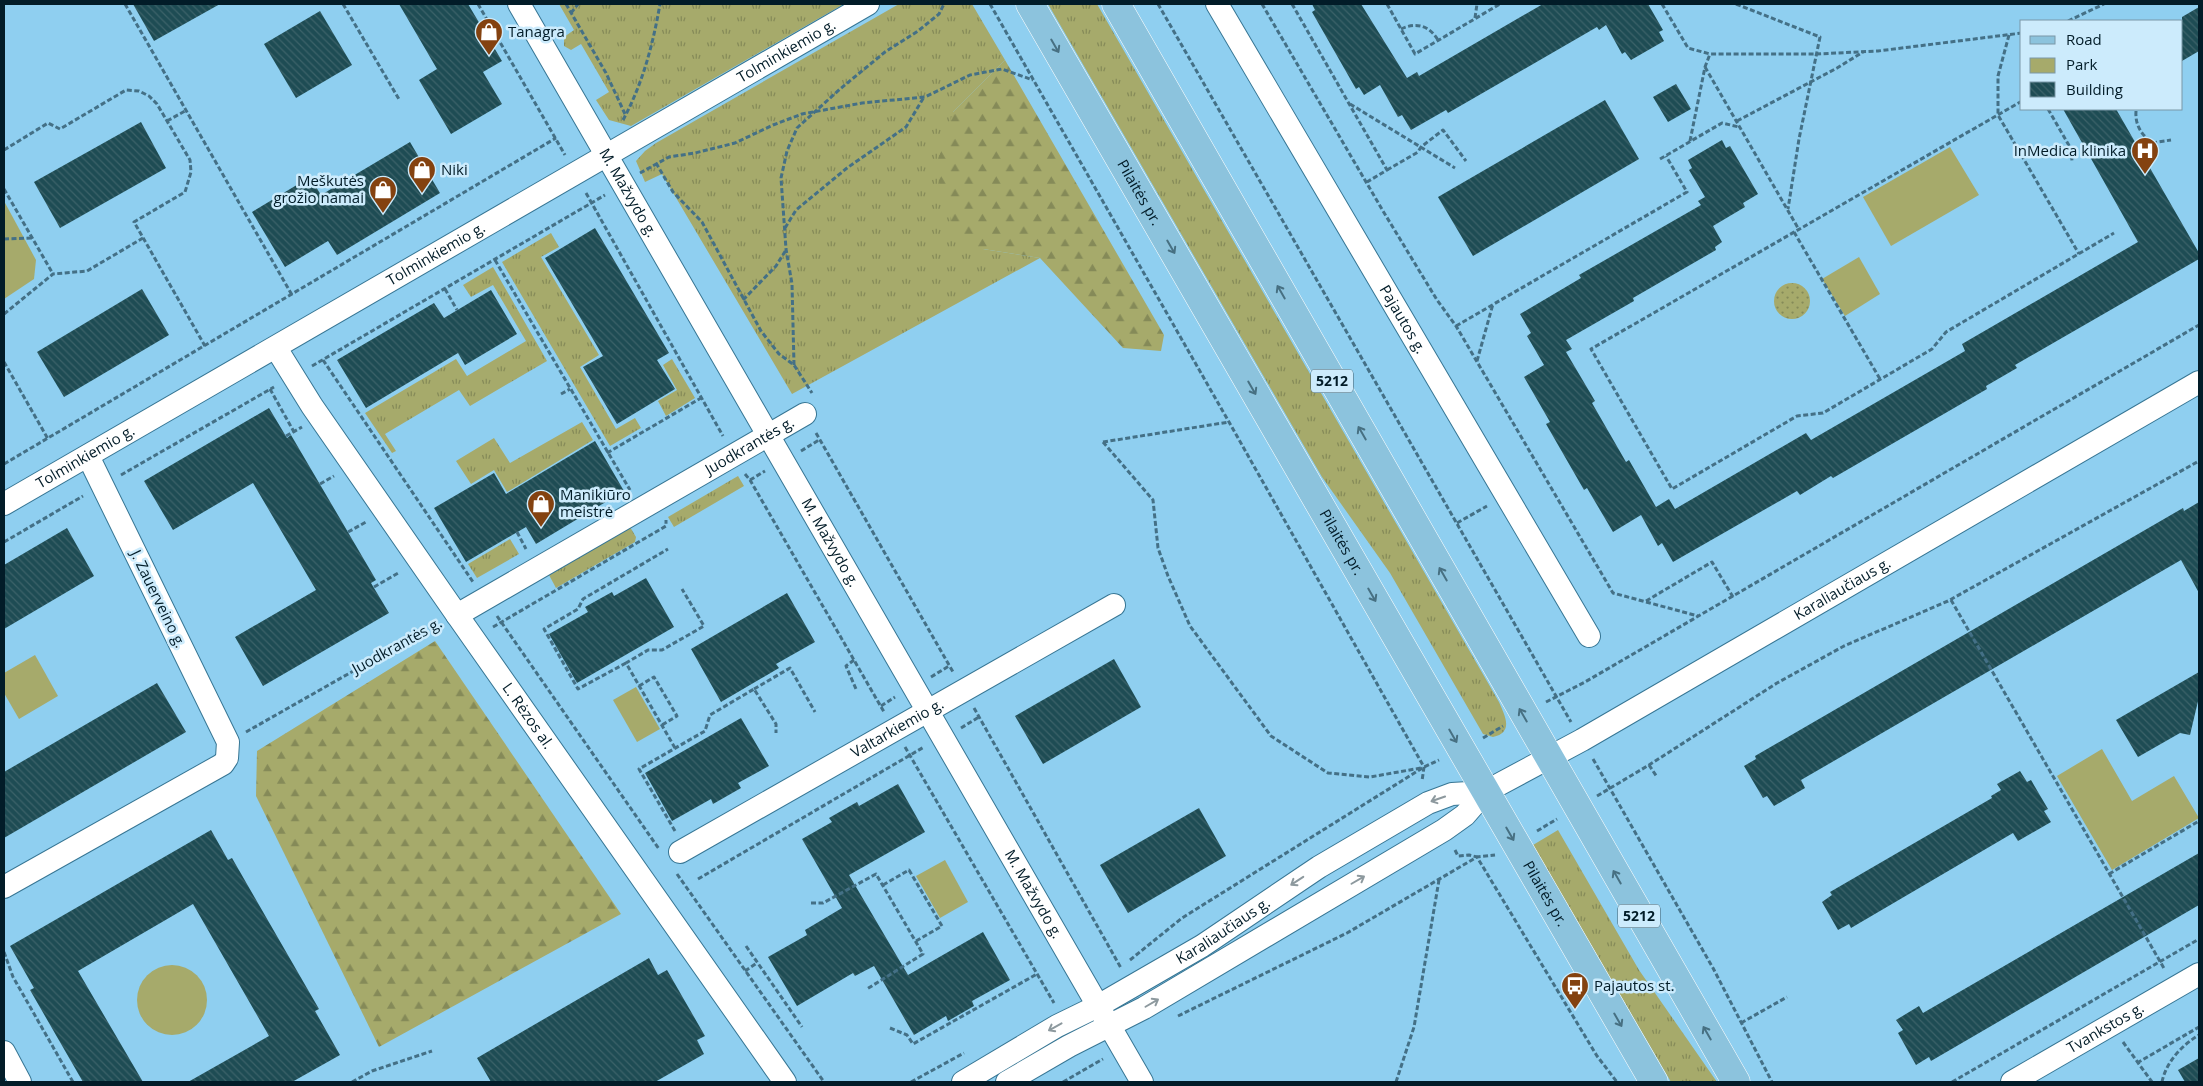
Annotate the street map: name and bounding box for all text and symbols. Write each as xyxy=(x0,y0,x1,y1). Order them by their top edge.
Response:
street label: Tolminkiemio g. xyxy=(733,14,839,87)
shop icon: Tanagra xyxy=(474,17,504,56)
legend xyxy=(2020,20,2183,110)
place label: Tanagra xyxy=(508,21,565,41)
text: Road xyxy=(2066,29,2102,49)
one-way arrow xyxy=(1050,38,1060,53)
text: Park xyxy=(2066,54,2097,74)
text: Building xyxy=(2066,79,2123,99)
hospital icon: InMedica klinika xyxy=(2130,136,2160,175)
place label: InMedica klinika xyxy=(2014,140,2126,160)
street label: M. Mažvydo g. xyxy=(595,144,662,240)
shop icon: Niki xyxy=(407,155,437,194)
street label: Pilaitės pr. xyxy=(1113,156,1167,229)
place label: Niki xyxy=(441,159,468,179)
place label: Meškutės grožio namai xyxy=(273,170,364,207)
shop icon: Meškutės grožio namai xyxy=(368,175,398,214)
street label: Tolminkiemio g. xyxy=(382,217,488,290)
one-way arrow xyxy=(1166,240,1176,255)
street label: Pajautos g. xyxy=(1376,281,1431,357)
one-way arrow xyxy=(1276,286,1286,300)
road number: 5212 xyxy=(1311,370,1353,392)
one-way arrow xyxy=(1248,381,1258,395)
street label: Juodkrantės g. xyxy=(699,411,797,480)
street label: Tolminkiemio g. xyxy=(32,420,138,492)
one-way arrow xyxy=(1357,426,1367,441)
place label: Manikiūro meistrė xyxy=(560,484,631,521)
shop icon: Manikiūro meistrė xyxy=(526,489,556,528)
street label: M. Mažvydo g. xyxy=(798,494,865,590)
street label: Pilaitės pr. xyxy=(1316,505,1369,578)
street label: J. Zauerveino g. xyxy=(126,545,191,651)
street label: Karaliaučiaus g. xyxy=(1790,552,1894,624)
one-way arrow xyxy=(1437,568,1447,582)
one-way arrow xyxy=(1367,588,1377,603)
street label: Juodkrantės g. xyxy=(346,612,445,679)
street label: L. Rėzos al. xyxy=(499,678,559,752)
street label: Valtarkiemio g. xyxy=(847,693,947,762)
one-way arrow xyxy=(1518,709,1528,723)
one-way arrow xyxy=(1449,729,1459,743)
one-way arrow xyxy=(1430,795,1446,805)
one-way arrow xyxy=(1505,826,1515,840)
street label: M. Mažvydo g. xyxy=(1001,845,1068,942)
street label: Pilaitės pr. xyxy=(1519,857,1573,930)
one-way arrow xyxy=(1611,871,1621,885)
one-way arrow xyxy=(1350,875,1364,885)
one-way arrow xyxy=(1291,876,1305,886)
street label: Karaliaučiaus g. xyxy=(1172,892,1274,968)
road number: 5212 xyxy=(1618,904,1660,928)
bus stop icon: Pajautos st. xyxy=(1560,971,1590,1010)
place label: Pajautos st. xyxy=(1594,975,1675,995)
one-way arrow xyxy=(1145,997,1159,1007)
street label: Tvankstos g. xyxy=(2063,997,2147,1057)
one-way arrow xyxy=(1613,1012,1623,1026)
one-way arrow xyxy=(1048,1023,1062,1033)
one-way arrow xyxy=(1702,1026,1711,1041)

